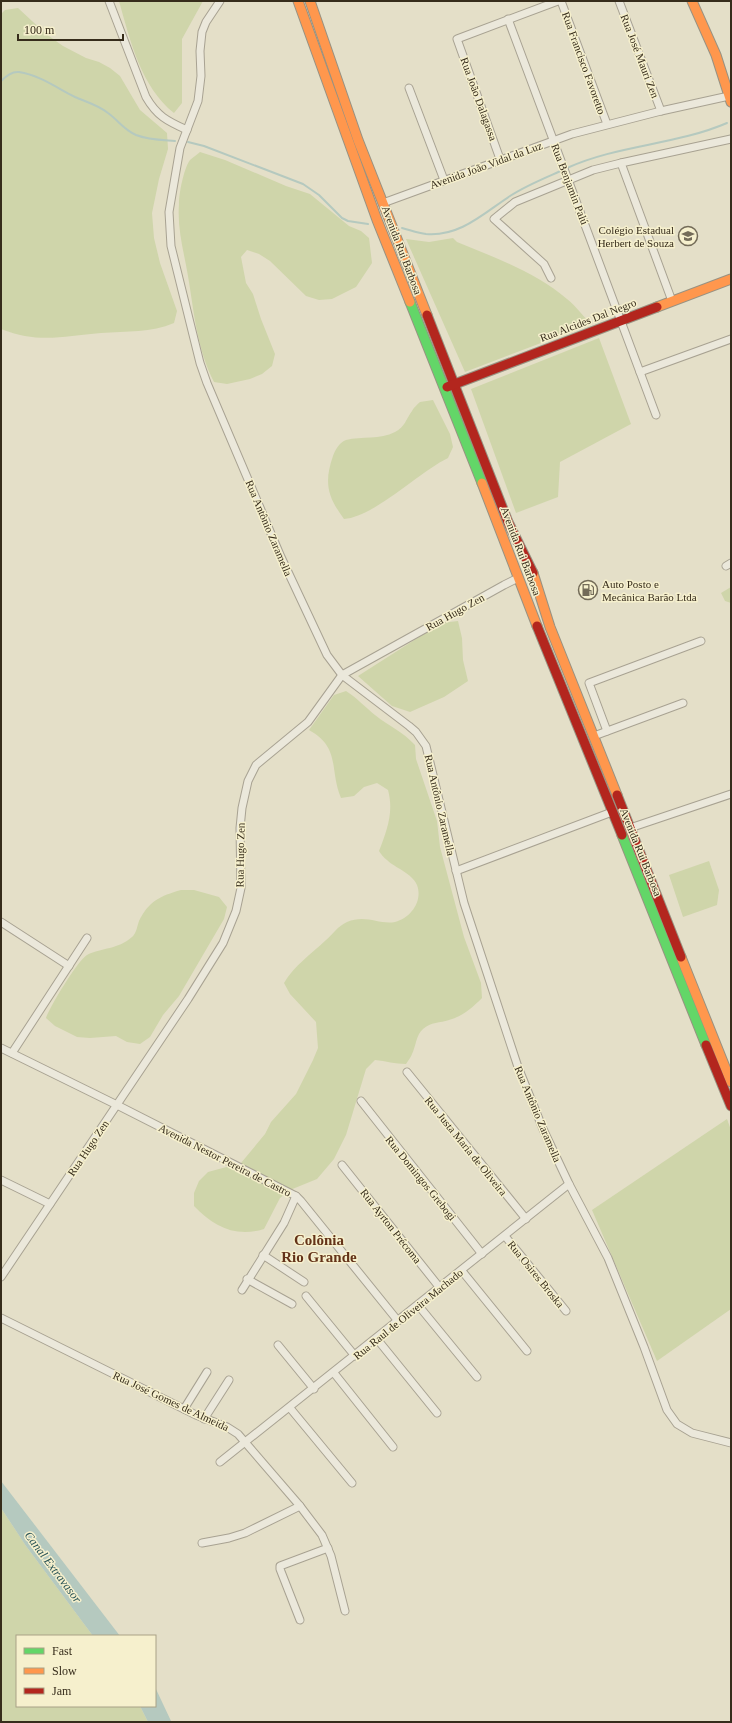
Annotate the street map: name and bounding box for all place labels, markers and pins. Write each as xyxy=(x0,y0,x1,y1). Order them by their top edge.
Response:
place label: Colégio Estadual Herbert de Souza xyxy=(598,224,674,249)
school or university icon: Colégio Estadual Herbert de Souza xyxy=(677,225,699,247)
place label: Auto Posto e Mecânica Barão Ltda xyxy=(602,578,697,603)
fuel station icon: Auto Posto e Mecânica Barão Ltda xyxy=(577,579,599,601)

